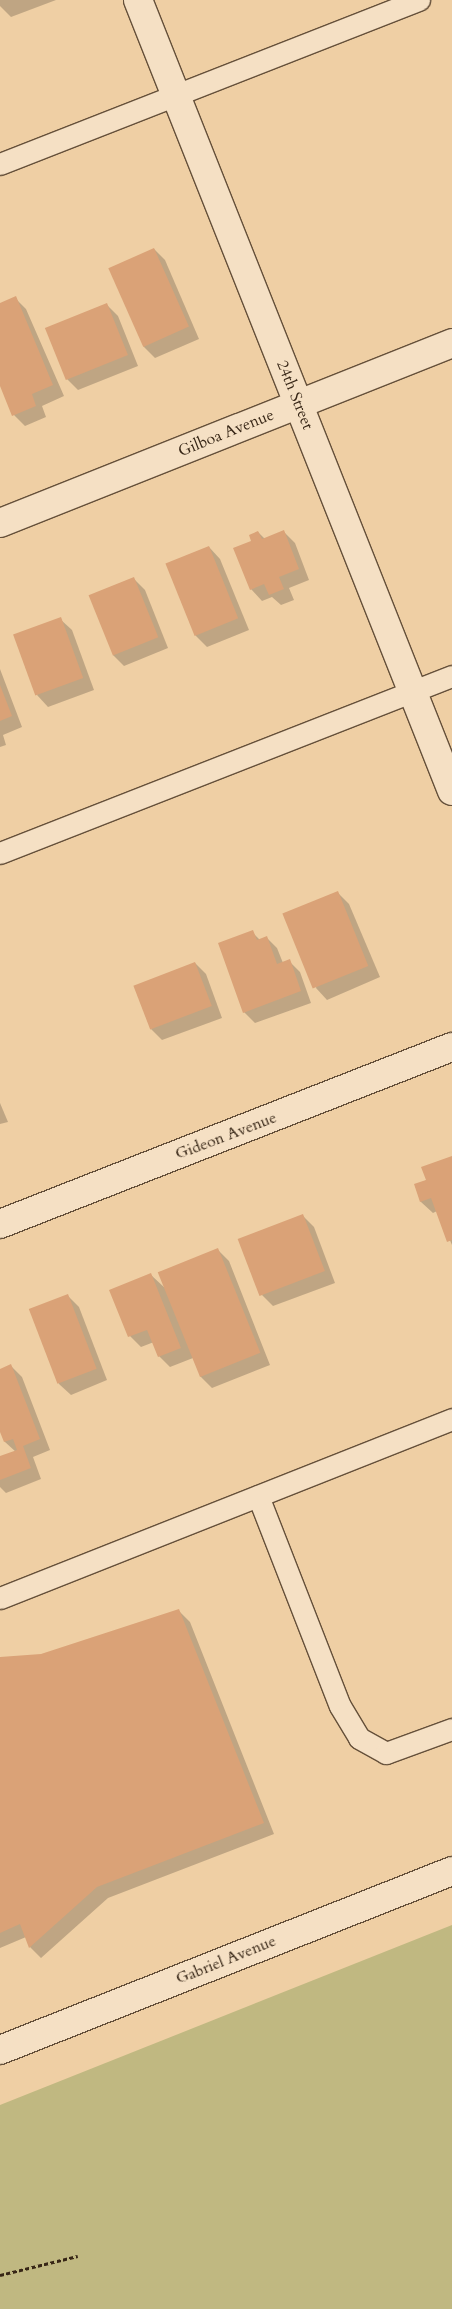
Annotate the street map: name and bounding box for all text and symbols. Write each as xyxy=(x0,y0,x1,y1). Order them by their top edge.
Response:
street label: 24th Street xyxy=(272,358,318,432)
street label: Gilboa Avenue xyxy=(175,405,277,461)
street label: Gideon Avenue xyxy=(173,1108,279,1164)
street label: Gabriel Avenue xyxy=(173,1931,279,1989)

